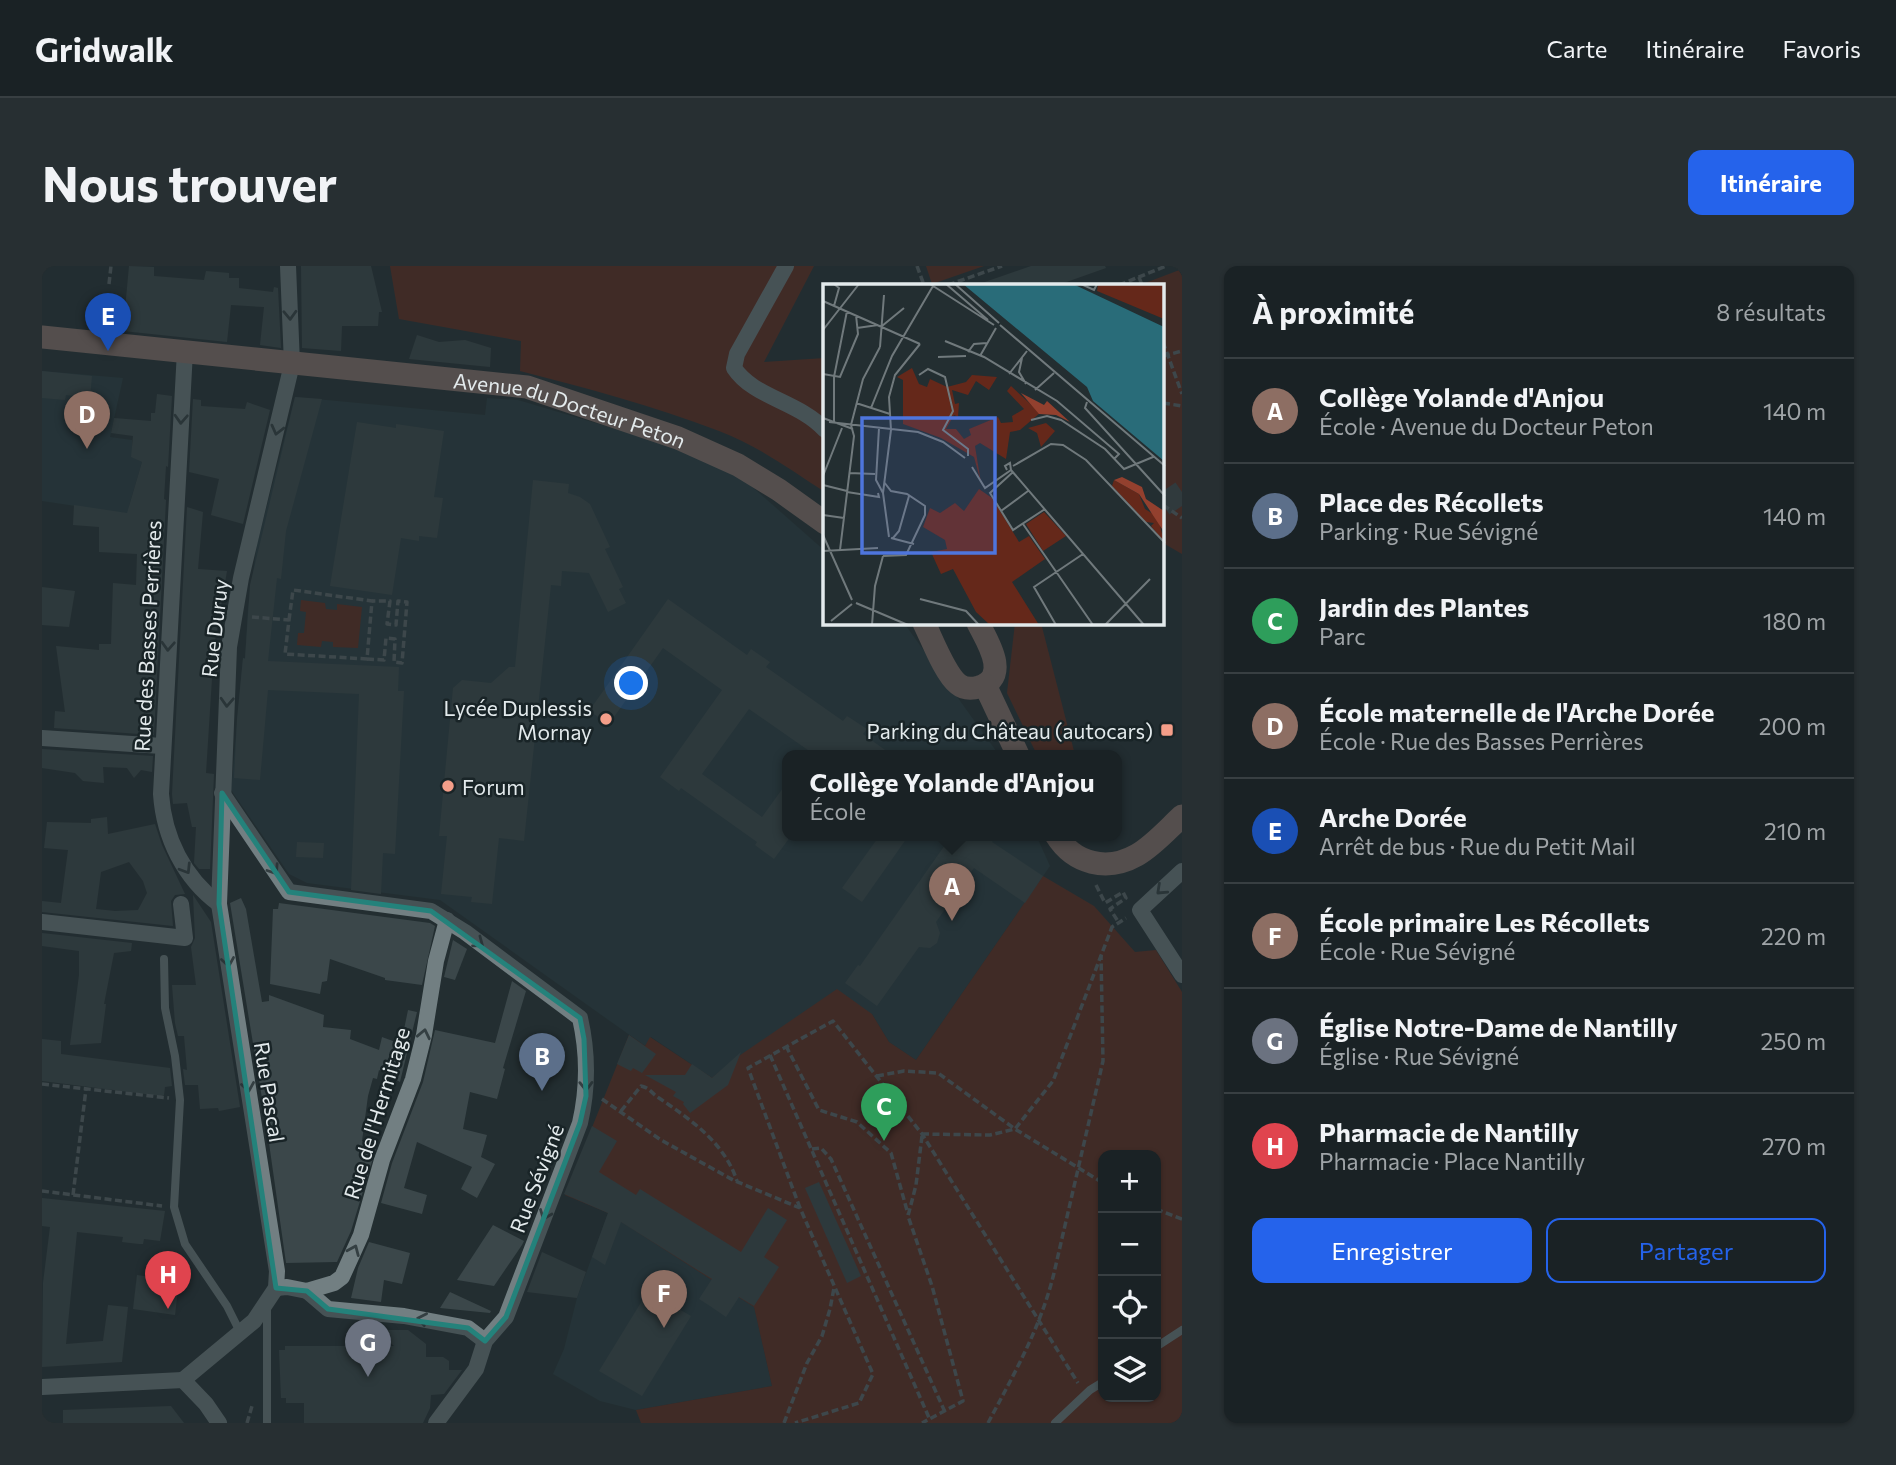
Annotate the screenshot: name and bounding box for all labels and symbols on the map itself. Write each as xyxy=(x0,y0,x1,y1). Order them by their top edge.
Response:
inset map xyxy=(823,284,1164,625)
pin: E xyxy=(85,293,131,351)
one-way arrow xyxy=(283,310,298,321)
street label: Avenue du Docteur Peton xyxy=(452,367,690,452)
pin: D xyxy=(64,391,110,449)
one-way arrow xyxy=(173,414,188,425)
one-way arrow xyxy=(271,424,285,436)
street label: Rue des Basses Perrières xyxy=(128,520,166,752)
street label: Rue Duruy xyxy=(196,577,232,679)
one-way arrow xyxy=(160,641,175,652)
your location xyxy=(614,666,648,700)
place label: Lycée Duplessis Mornay xyxy=(443,695,592,744)
one-way arrow xyxy=(219,696,234,707)
marker: Lycée Duplessis Mornay xyxy=(598,711,614,727)
place label: Parking du Château (autocars) xyxy=(866,718,1153,743)
marker: Parking du Château (autocars) xyxy=(1159,722,1175,738)
place label: Forum xyxy=(462,774,525,799)
marker: Forum xyxy=(440,778,456,794)
one-way arrow xyxy=(177,861,190,874)
one-way arrow xyxy=(266,863,279,876)
pin: A xyxy=(929,863,975,921)
one-way arrow xyxy=(1156,882,1169,895)
one-way arrow xyxy=(472,935,484,948)
one-way arrow xyxy=(220,956,235,967)
street label: Rue de l'Hermitage xyxy=(338,1024,414,1202)
one-way arrow xyxy=(415,1028,430,1040)
pin: B xyxy=(519,1033,565,1091)
street label: Rue Pascal xyxy=(250,1040,290,1144)
one-way arrow xyxy=(240,1081,255,1092)
one-way arrow xyxy=(578,1081,594,1092)
pin: C xyxy=(861,1083,907,1141)
street label: Rue Sévigné xyxy=(504,1120,568,1236)
one-way arrow xyxy=(539,1209,553,1221)
one-way arrow xyxy=(346,1245,360,1257)
pin: H xyxy=(145,1251,191,1309)
pin: F xyxy=(641,1270,687,1328)
one-way arrow xyxy=(416,1312,428,1327)
pin: G xyxy=(345,1319,391,1377)

